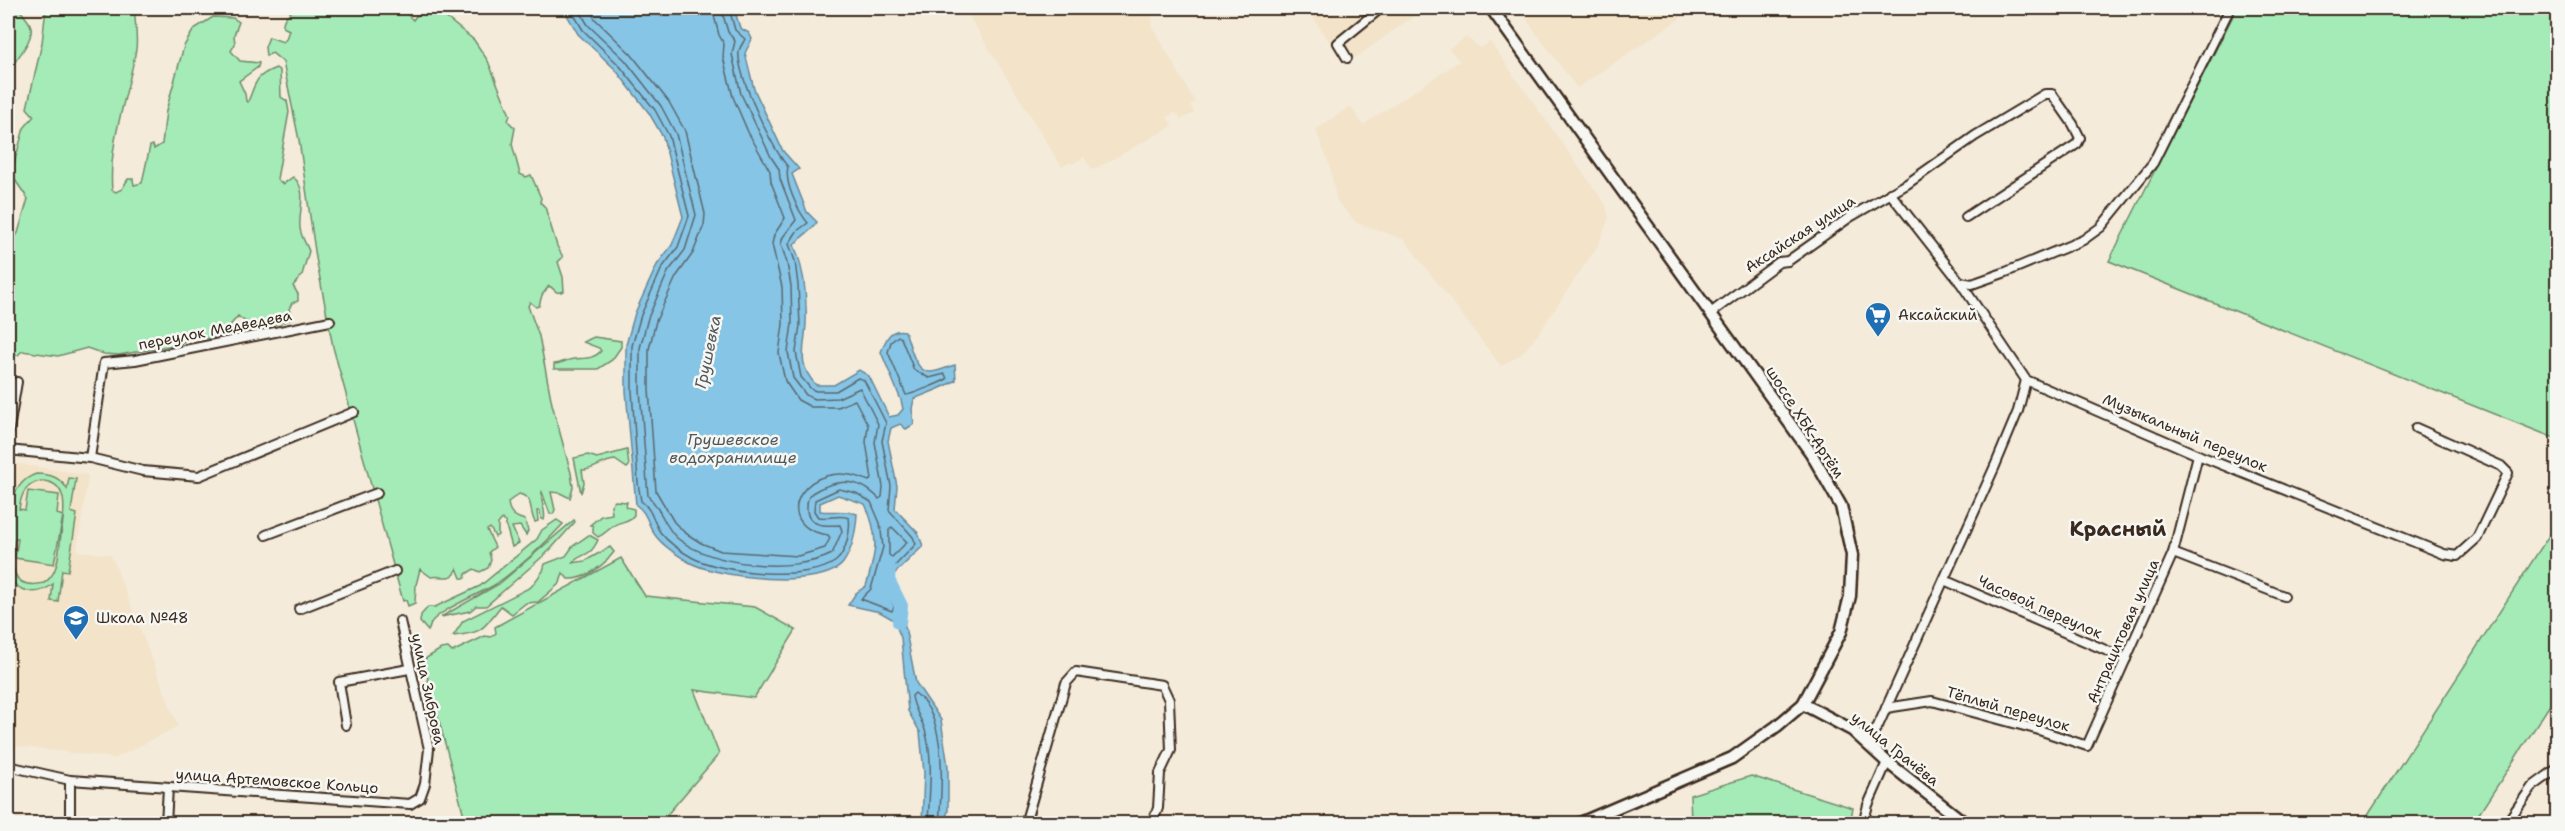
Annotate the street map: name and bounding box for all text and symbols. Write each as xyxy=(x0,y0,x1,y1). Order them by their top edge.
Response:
street label: Аксайская улица xyxy=(1741,190,1860,277)
supermarket icon: Аксайский xyxy=(1863,300,1893,338)
street label: переулок Медведева xyxy=(137,305,294,355)
place label: Аксайский xyxy=(1898,305,1978,325)
water label: Грушевка xyxy=(690,313,726,391)
street label: шоссе ХБК-Артём xyxy=(1761,362,1849,482)
street label: Музыкальный переулок xyxy=(2100,389,2270,477)
water label: Грушевское водохранилище xyxy=(669,429,797,468)
district label: Красный xyxy=(2070,515,2167,543)
street label: Антрацитовая улица xyxy=(2082,555,2164,706)
street label: Часовой переулок xyxy=(1975,571,2105,643)
school or university icon: Школа №48 xyxy=(61,603,91,641)
place label: Школа №48 xyxy=(96,608,188,628)
street label: улица Зиброва xyxy=(406,632,450,747)
street label: Тёплый переулок xyxy=(1944,682,2072,736)
street label: улица Грачёва xyxy=(1847,707,1944,791)
street label: улица Артемовское Кольцо xyxy=(175,764,379,798)

